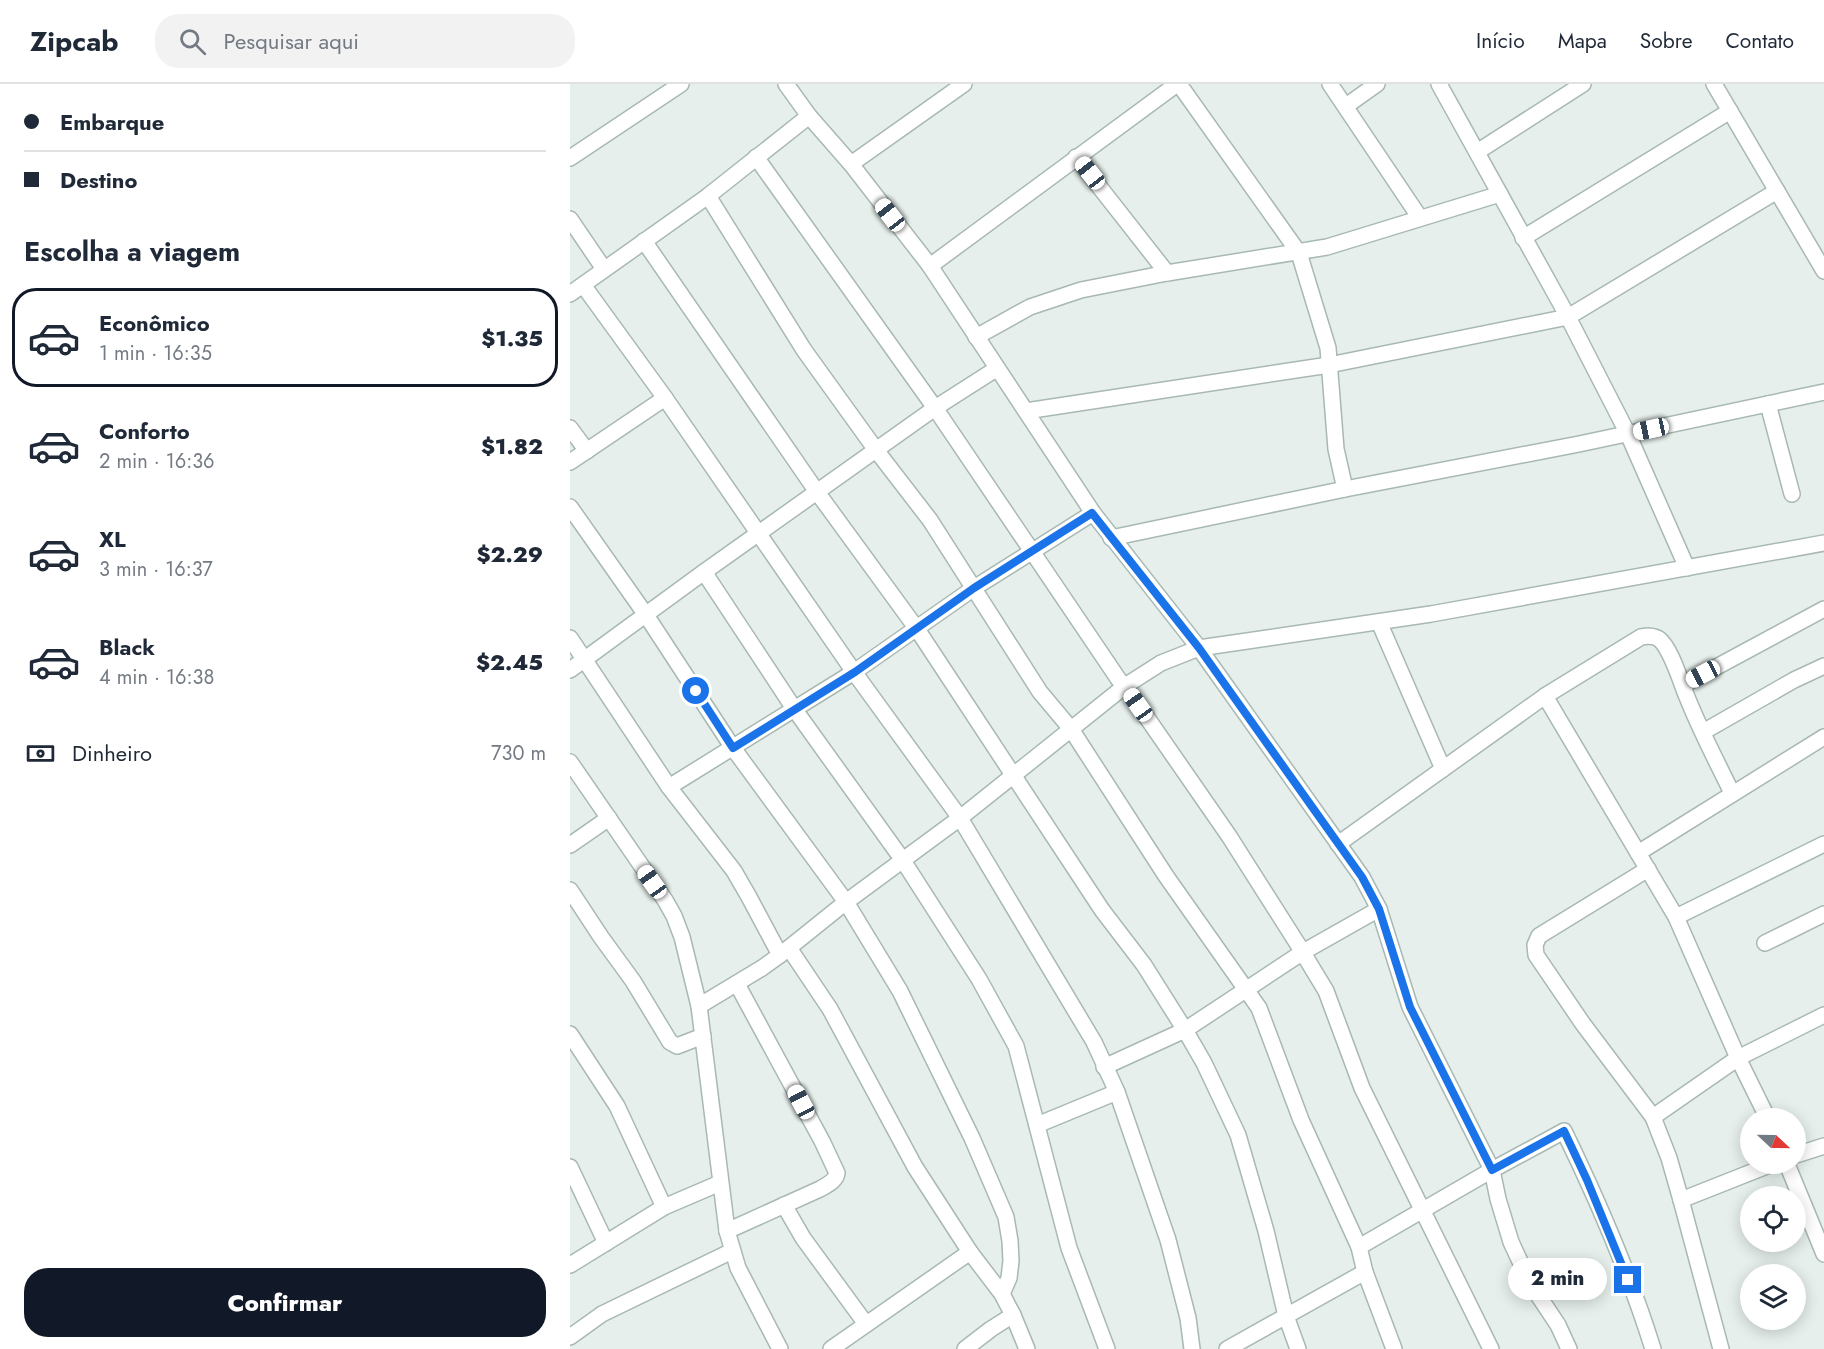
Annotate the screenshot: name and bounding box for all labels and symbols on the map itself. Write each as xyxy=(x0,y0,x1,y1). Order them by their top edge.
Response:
car xyxy=(1072,153,1108,193)
car xyxy=(872,195,908,235)
car xyxy=(1632,416,1670,442)
car xyxy=(1683,658,1723,690)
route start xyxy=(682,677,709,704)
car xyxy=(1120,685,1156,725)
car xyxy=(634,862,670,902)
car xyxy=(785,1082,817,1122)
north arrow xyxy=(1740,1108,1806,1174)
callout: 2 min xyxy=(1508,1259,1607,1301)
route end xyxy=(1614,1266,1641,1293)

